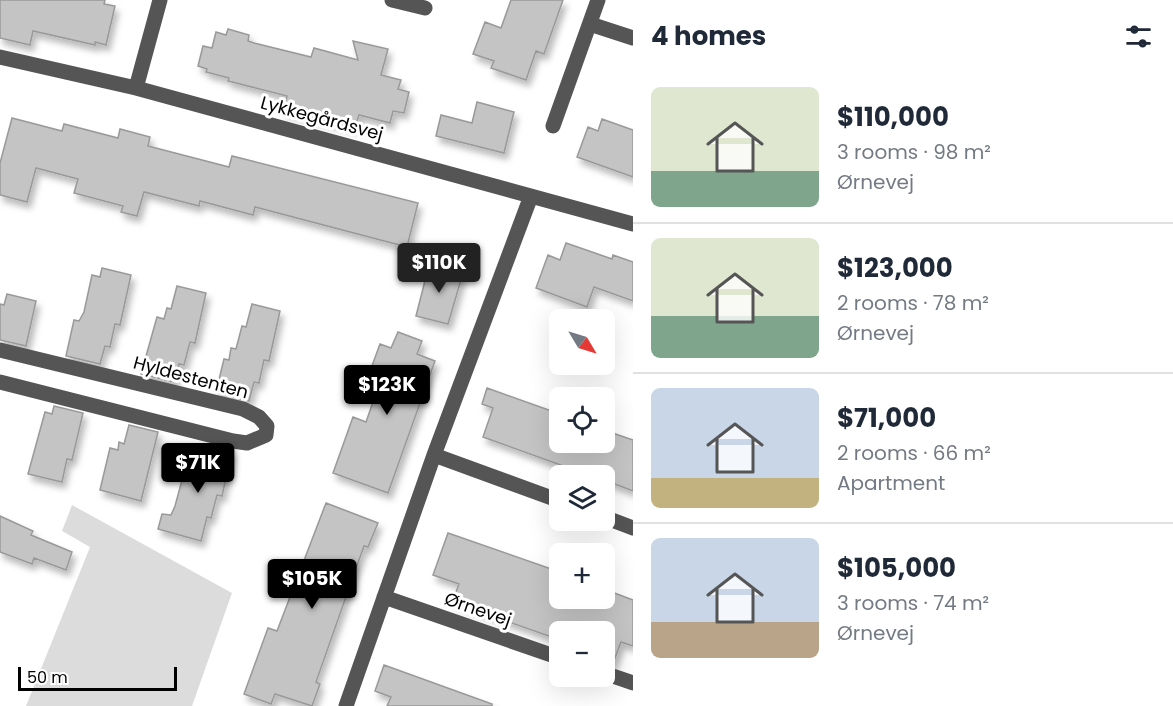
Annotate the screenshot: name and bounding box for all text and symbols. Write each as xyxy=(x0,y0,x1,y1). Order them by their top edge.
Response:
text: 4 homes xyxy=(651,18,766,54)
icon: filters xyxy=(1122,20,1155,53)
street label: Lykkegårdsvej xyxy=(258,90,386,146)
text: $110,000 xyxy=(837,99,949,135)
icon: home xyxy=(699,111,771,183)
text: 3 rooms · 98 m² xyxy=(837,138,991,166)
text: Ørnevej xyxy=(837,168,914,196)
pin: $110K xyxy=(397,243,481,294)
text: $110K xyxy=(411,248,467,276)
text: $123,000 xyxy=(837,250,953,286)
icon: home xyxy=(699,262,771,334)
text: 2 rooms · 78 m² xyxy=(837,289,989,317)
north arrow xyxy=(549,309,615,375)
map controls xyxy=(549,309,615,687)
text: Ørnevej xyxy=(837,319,914,347)
street label: Hyldestenten xyxy=(131,350,251,404)
pin: $123K xyxy=(345,365,429,416)
text: $123K xyxy=(358,370,416,398)
button: locate xyxy=(549,387,615,453)
text: $71,000 xyxy=(837,400,936,436)
icon: home xyxy=(699,412,771,484)
text: 2 rooms · 66 m² xyxy=(837,439,991,467)
pin: $71K xyxy=(162,443,234,494)
text: $71K xyxy=(175,448,221,476)
button: layers xyxy=(549,465,615,531)
text: Apartment xyxy=(837,469,945,497)
button: + xyxy=(549,543,615,609)
text: $105,000 xyxy=(837,550,956,586)
pin: $105K xyxy=(270,559,354,610)
icon: home xyxy=(699,562,771,634)
text: $105K xyxy=(282,564,342,592)
street label: Ørnevej xyxy=(441,586,515,632)
text: 3 rooms · 74 m² xyxy=(837,589,989,617)
text: Ørnevej xyxy=(837,619,914,647)
button: − xyxy=(549,621,615,687)
scale bar xyxy=(18,664,177,692)
text: 50 m xyxy=(27,666,68,689)

